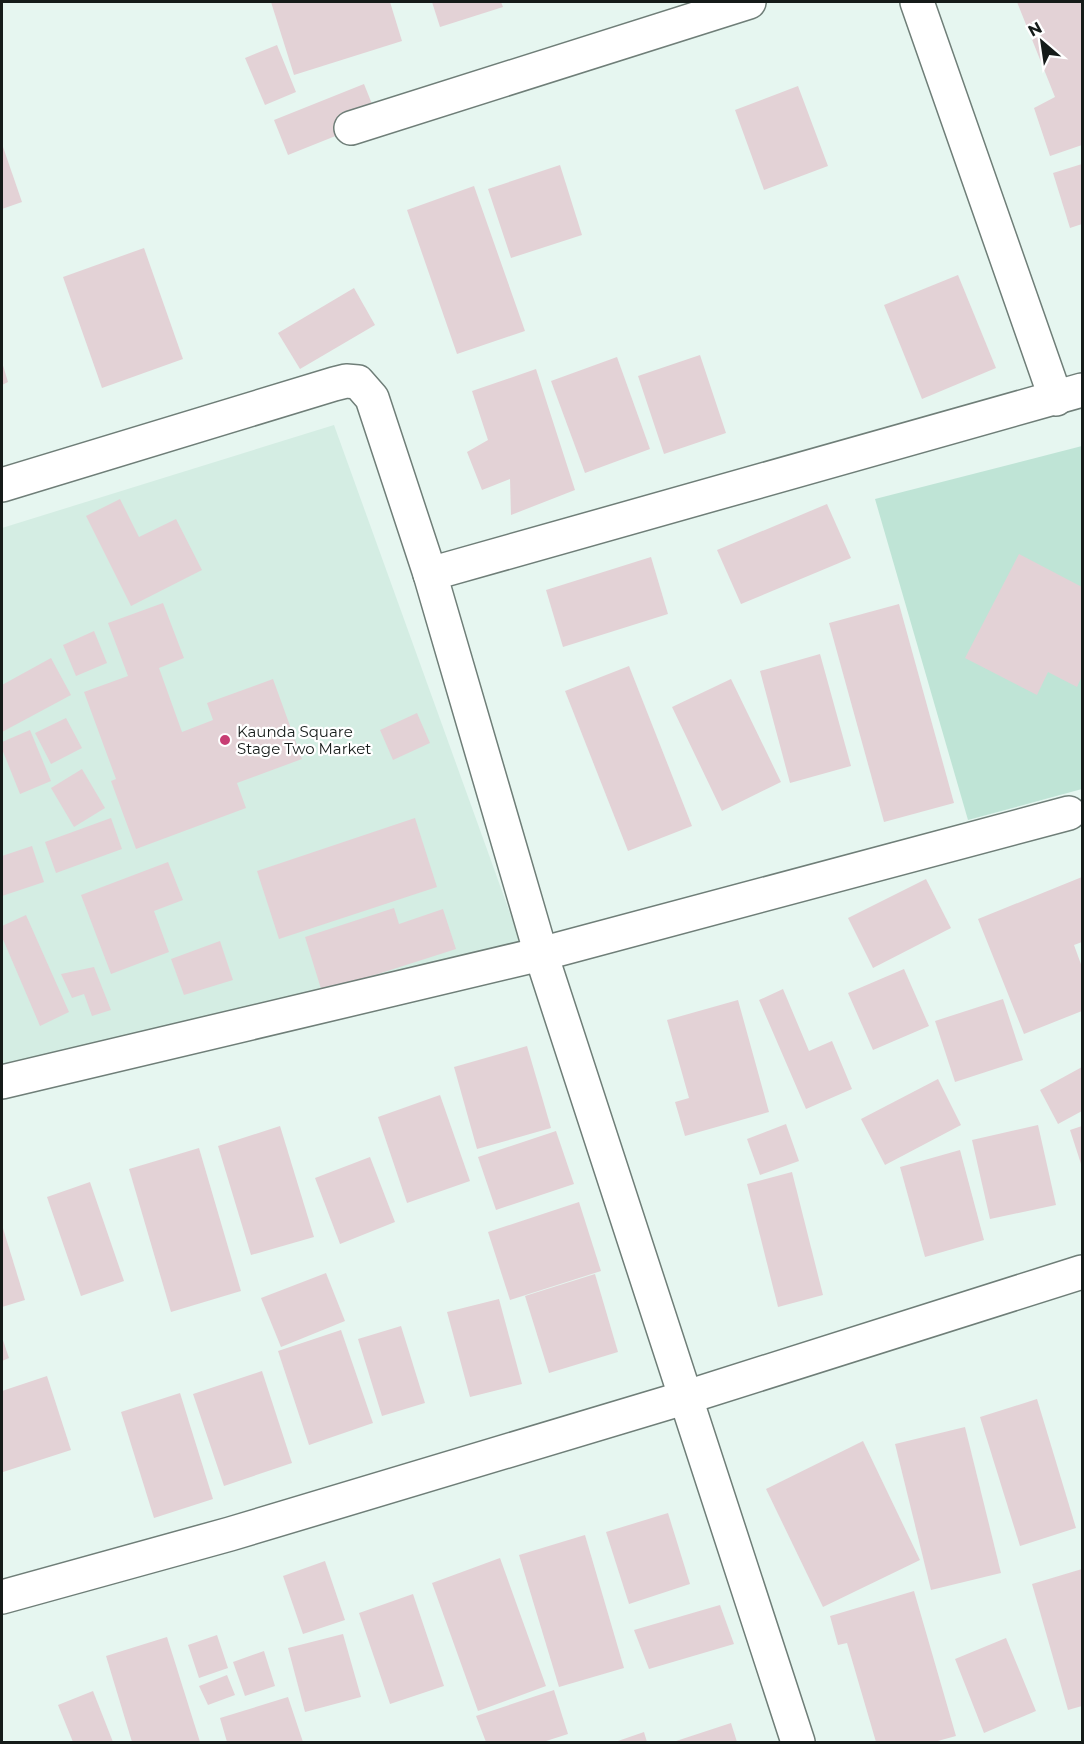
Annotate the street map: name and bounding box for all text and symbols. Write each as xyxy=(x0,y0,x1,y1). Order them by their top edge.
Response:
north arrow xyxy=(1012,12,1072,72)
text: N xyxy=(1025,18,1045,41)
place label: Kaunda Square Stage Two Market xyxy=(237,722,371,758)
marker: Kaunda Square Stage Two Market xyxy=(218,733,232,747)

